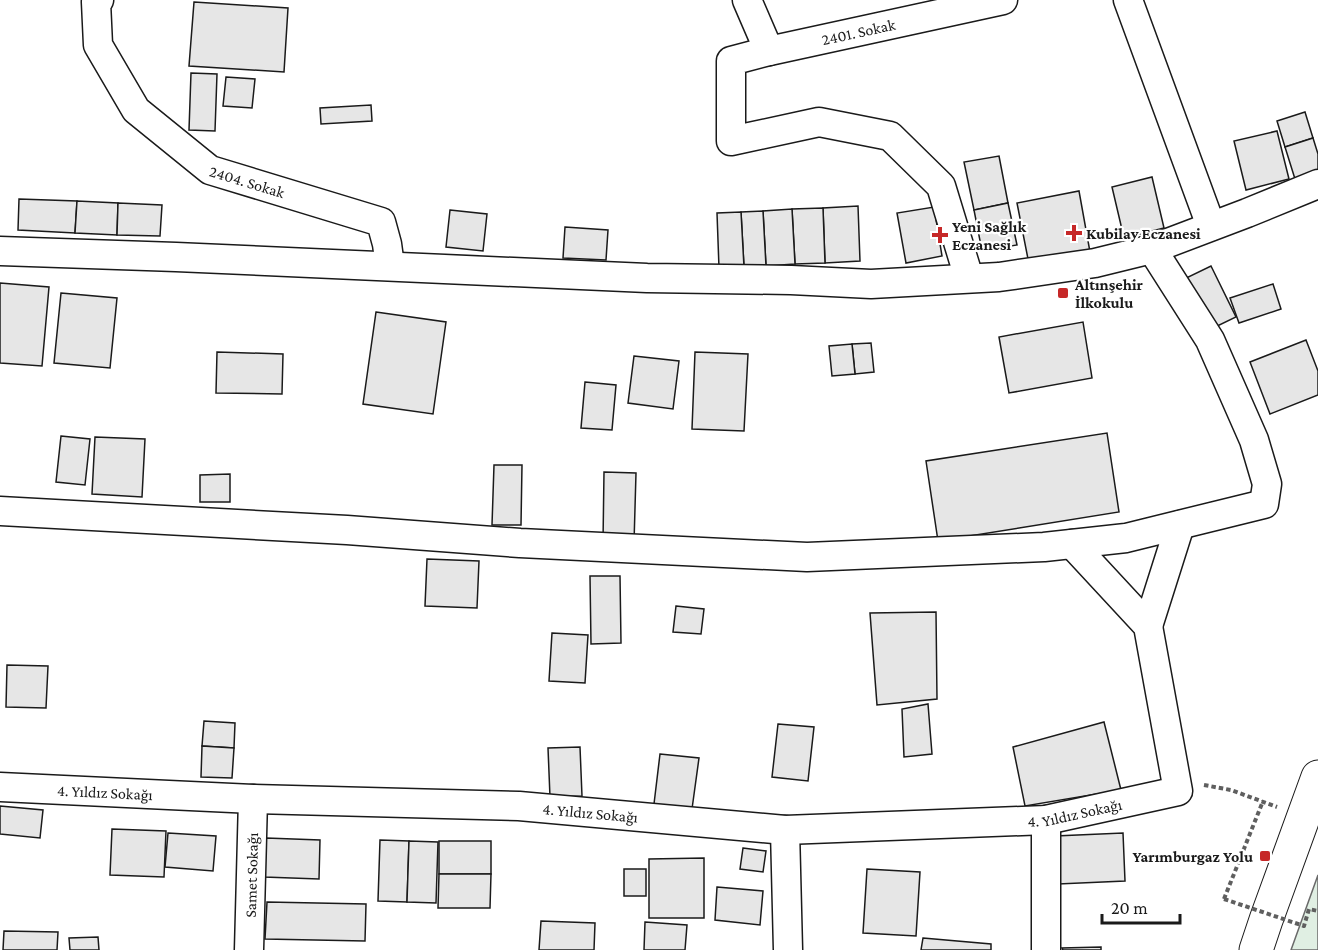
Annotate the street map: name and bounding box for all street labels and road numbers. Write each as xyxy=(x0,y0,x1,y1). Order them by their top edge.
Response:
street label: 2401. Sokak xyxy=(820,16,897,48)
street label: 2404. Sokak xyxy=(207,162,287,201)
street label: 4. Yıldız Sokağı xyxy=(57,782,153,804)
street label: 4. Yıldız Sokağı xyxy=(1027,796,1123,830)
street label: 4. Yıldız Sokağı xyxy=(542,800,639,826)
street label: Samet Sokağı xyxy=(242,832,262,918)

